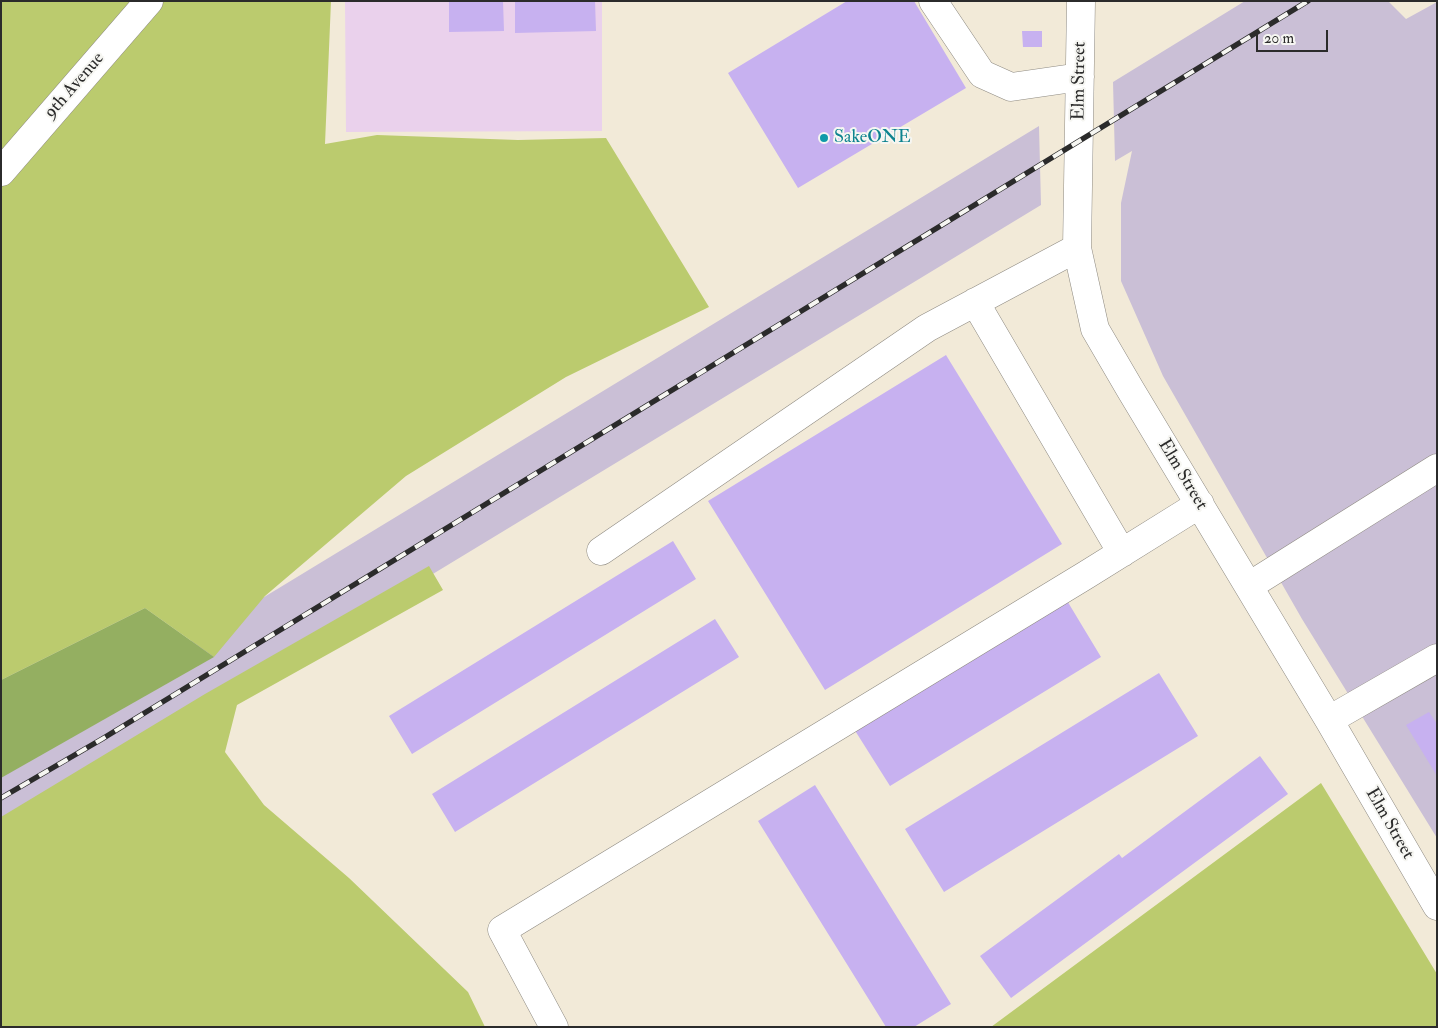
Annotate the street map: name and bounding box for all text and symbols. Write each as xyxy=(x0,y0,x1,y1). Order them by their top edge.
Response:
scale bar xyxy=(1258,20,1330,52)
text: 20 m xyxy=(1264,29,1294,48)
street label: Elm Street xyxy=(1069,41,1091,121)
street label: 9th Avenue xyxy=(40,49,110,123)
place label: SakeONE xyxy=(834,127,911,149)
marker: SakeONE xyxy=(818,132,830,144)
street label: Elm Street xyxy=(1152,436,1212,514)
street label: Elm Street xyxy=(1360,785,1418,863)

